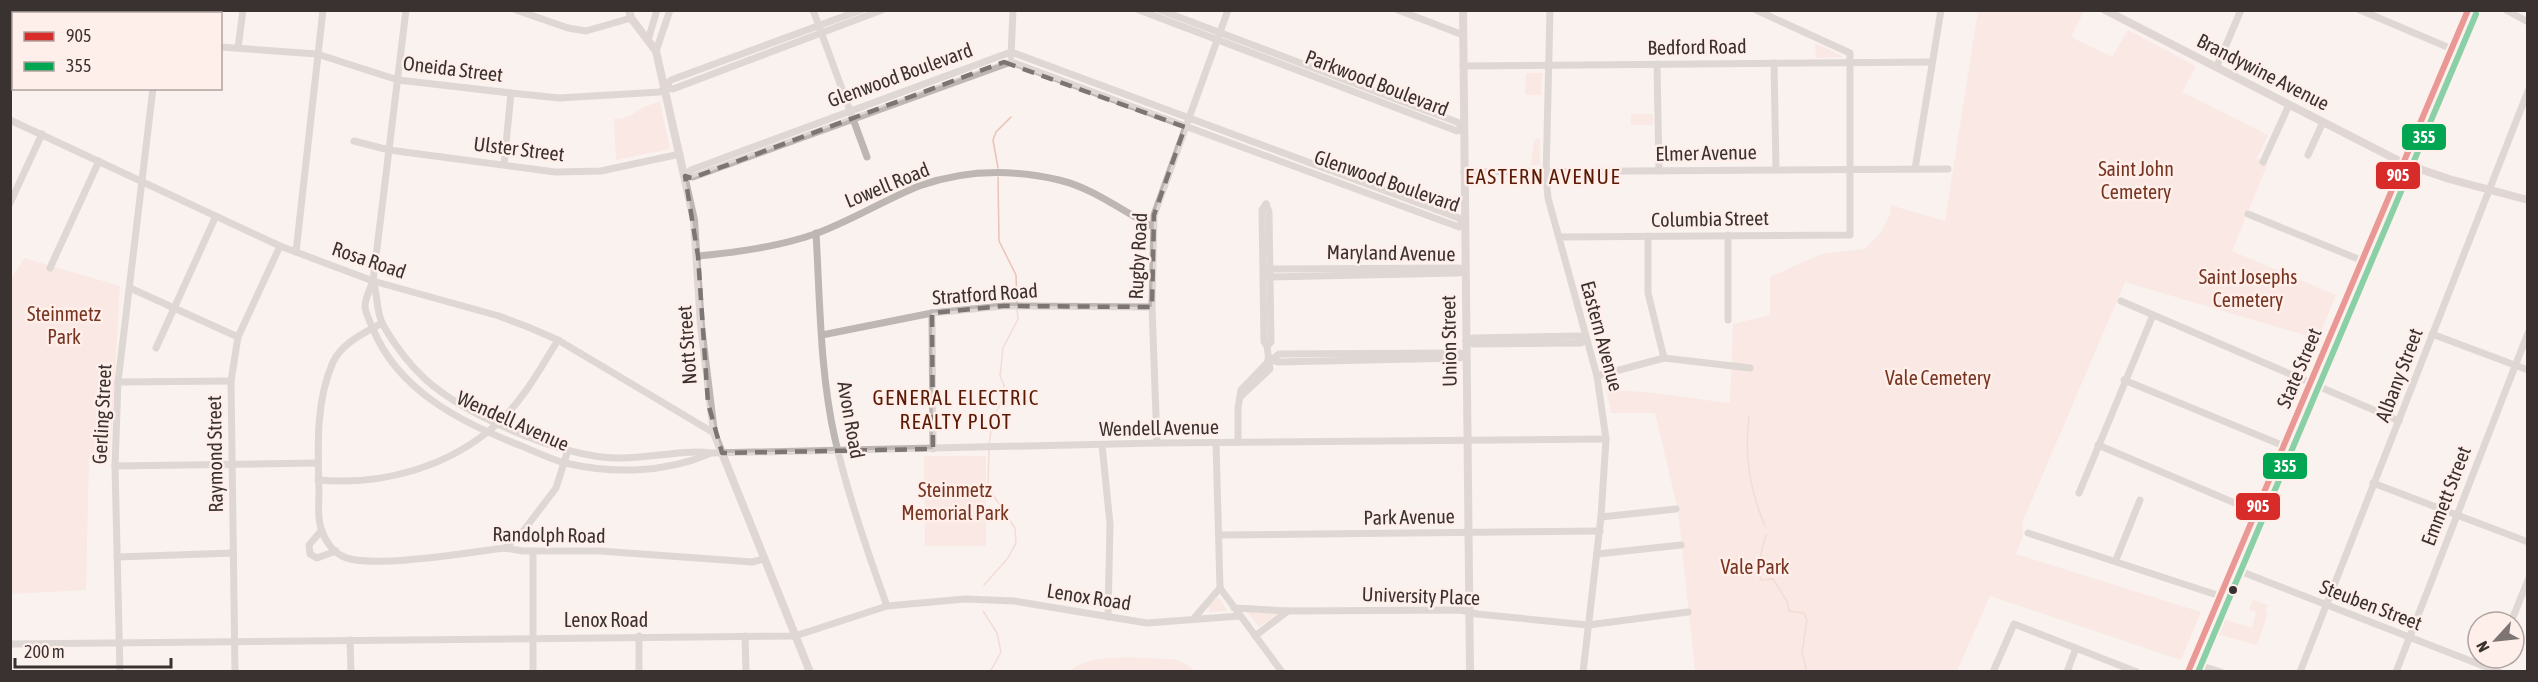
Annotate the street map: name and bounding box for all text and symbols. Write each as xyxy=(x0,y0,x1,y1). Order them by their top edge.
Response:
legend xyxy=(12,12,222,90)
text: 905 xyxy=(66,25,91,46)
street label: Brandywine Avenue xyxy=(2193,28,2333,115)
street label: Bedford Road xyxy=(1647,34,1747,59)
street label: Glenwood Boulevard xyxy=(824,38,975,111)
street label: Parkwood Boulevard xyxy=(1302,45,1452,120)
street label: Oneida Street xyxy=(402,51,505,86)
text: 355 xyxy=(66,55,91,76)
line badge: 355 xyxy=(2401,123,2447,151)
text: 355 xyxy=(2413,128,2436,146)
street label: Ulster Street xyxy=(472,132,566,166)
street label: Elmer Avenue xyxy=(1655,140,1757,165)
street label: Glenwood Boulevard xyxy=(1311,145,1463,216)
street label: Lowell Road xyxy=(841,157,933,212)
park label: Saint John Cemetery xyxy=(2098,157,2174,203)
line badge: 905 xyxy=(2375,161,2421,190)
district label: EASTERN AVENUE xyxy=(1465,164,1621,188)
text: 905 xyxy=(2387,166,2410,184)
street label: Columbia Street xyxy=(1651,206,1769,231)
street label: Rugby Road xyxy=(1124,212,1151,300)
street label: Rosa Road xyxy=(329,236,409,283)
street label: Maryland Avenue xyxy=(1326,240,1456,265)
park label: Saint Josephs Cemetery xyxy=(2199,265,2297,311)
street label: Stratford Road xyxy=(931,278,1039,309)
street label: Eastern Avenue xyxy=(1577,278,1628,394)
street label: Union Street xyxy=(1436,295,1461,387)
park label: Steinmetz Park xyxy=(27,302,101,348)
street label: Nott Street xyxy=(672,304,701,385)
street label: State Street xyxy=(2271,324,2326,411)
street label: Albany Street xyxy=(2370,325,2427,425)
street label: Gerling Street xyxy=(87,363,116,465)
park label: Vale Cemetery xyxy=(1885,366,1991,389)
street label: Avon Road xyxy=(833,380,870,460)
district label: GENERAL ELECTRIC REALTY PLOT xyxy=(872,385,1040,433)
street label: Wendell Avenue xyxy=(454,386,573,455)
street label: Raymond Street xyxy=(202,395,227,513)
street label: Wendell Avenue xyxy=(1099,415,1219,440)
street label: Emmett Street xyxy=(2416,443,2475,549)
line badge: 355 xyxy=(2262,452,2308,480)
text: 355 xyxy=(2274,457,2297,475)
park label: Steinmetz Memorial Park xyxy=(901,478,1009,524)
line badge: 905 xyxy=(2235,492,2281,521)
text: 905 xyxy=(2247,497,2270,515)
street label: Park Avenue xyxy=(1363,504,1455,529)
street label: Randolph Road xyxy=(492,522,606,547)
park label: Vale Park xyxy=(1721,555,1790,578)
street label: Steuben Street xyxy=(2317,575,2426,635)
street label: Lenox Road xyxy=(1045,579,1133,614)
street label: University Place xyxy=(1361,582,1481,609)
unlabelled marker xyxy=(2227,584,2239,596)
street label: Lenox Road xyxy=(564,608,648,631)
north arrow xyxy=(2466,610,2526,670)
scale bar xyxy=(15,631,171,669)
text: N xyxy=(2472,639,2493,655)
text: 200 m xyxy=(24,641,65,662)

